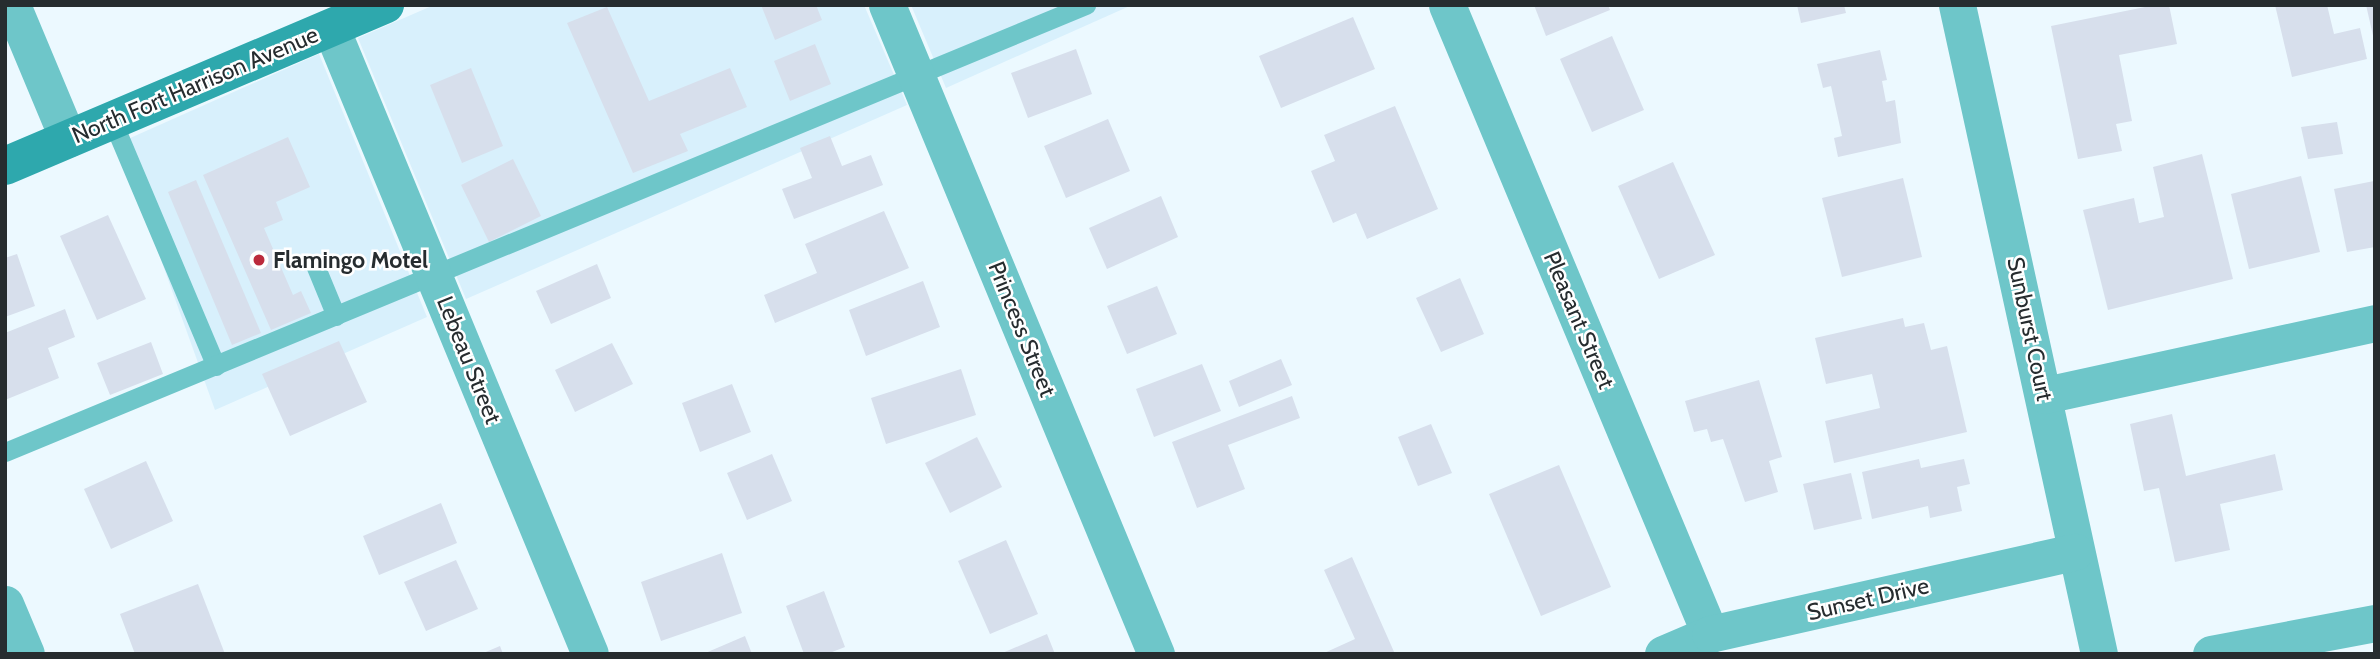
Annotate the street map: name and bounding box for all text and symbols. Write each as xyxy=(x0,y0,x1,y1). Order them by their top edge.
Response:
street label: North Fort Harrison Avenue xyxy=(68,21,322,149)
place label: Flamingo Motel xyxy=(273,246,428,274)
street label: Pleasant Street xyxy=(1538,247,1620,393)
marker: Flamingo Motel xyxy=(251,252,267,268)
street label: Sunburst Court xyxy=(2001,255,2059,403)
street label: Princess Street xyxy=(982,257,1062,401)
street label: Lebeau Street xyxy=(431,292,507,428)
street label: Sunset Drive xyxy=(1804,572,1932,626)

